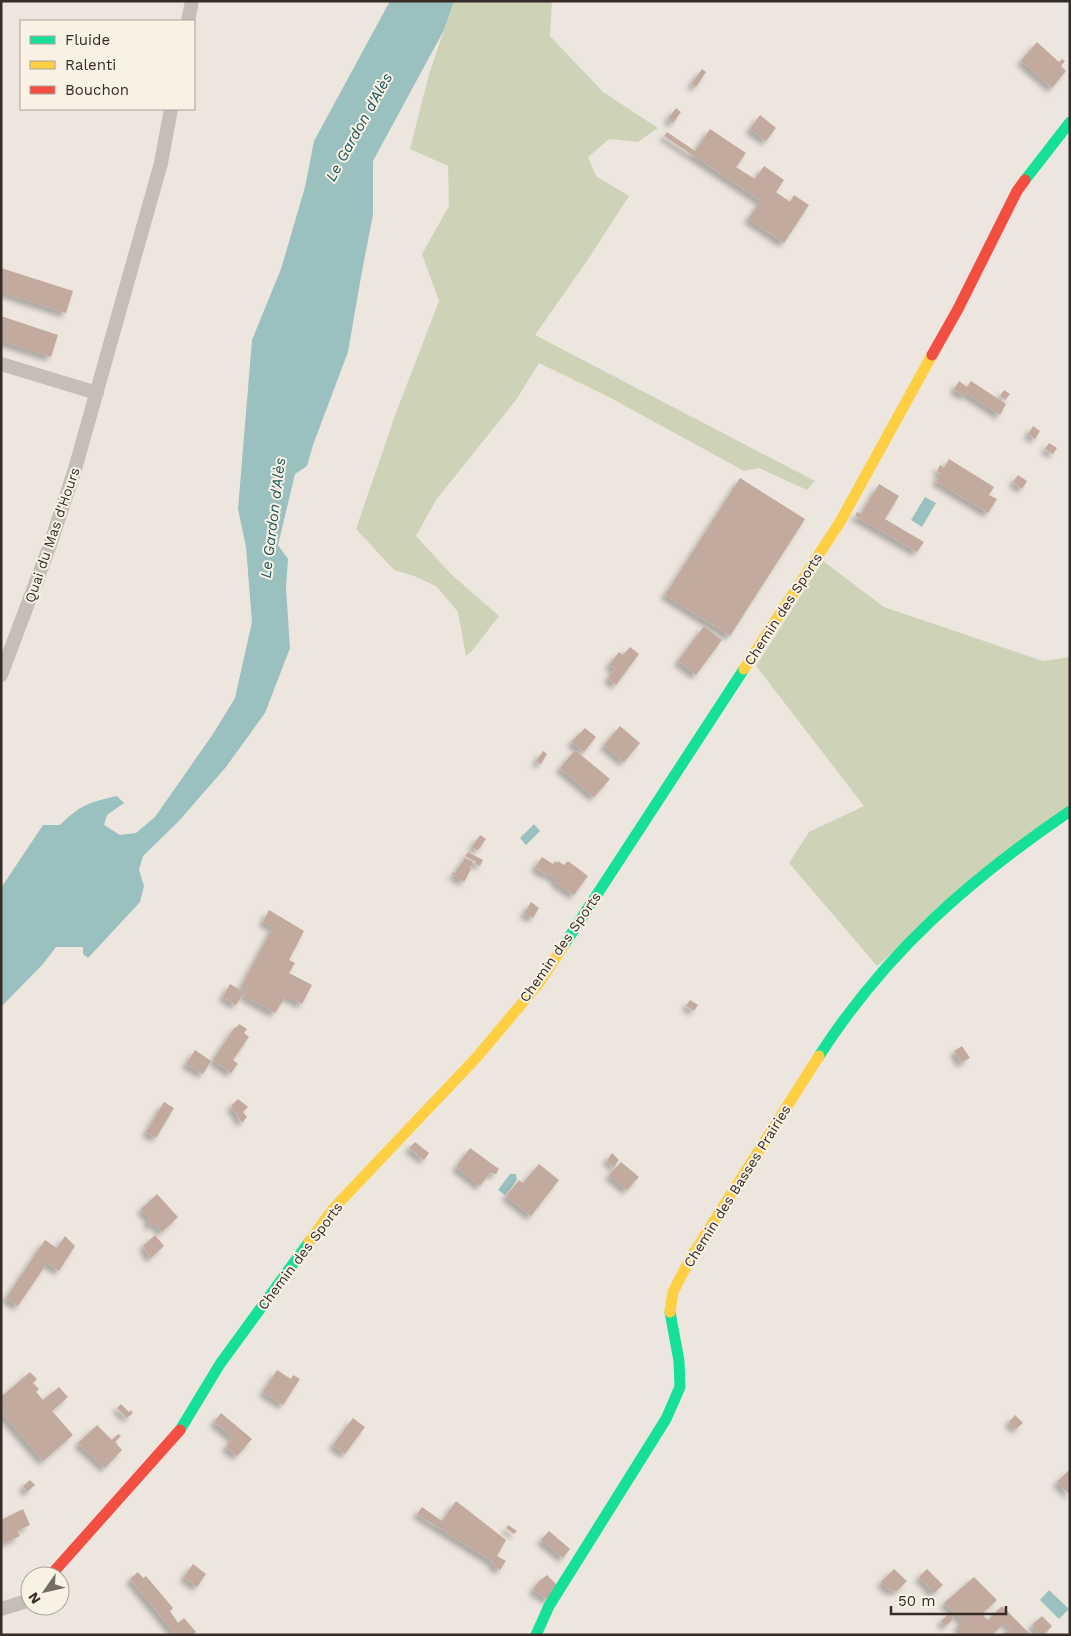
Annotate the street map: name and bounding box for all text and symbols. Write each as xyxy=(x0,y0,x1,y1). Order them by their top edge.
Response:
legend xyxy=(20,20,195,110)
text: Fluide xyxy=(65,31,110,49)
text: Ralenti xyxy=(65,56,116,74)
water label: Le Gardon d'Alès xyxy=(322,69,396,184)
text: Bouchon xyxy=(65,81,129,99)
water label: Le Gardon d'Alès xyxy=(257,456,289,579)
street label: Quai du Mas d'Hours xyxy=(21,465,83,605)
street label: Chemin des Sports xyxy=(741,550,825,668)
street label: Chemin des Sports xyxy=(516,889,604,1005)
street label: Chemin des Basses Prairies xyxy=(680,1102,794,1270)
street label: Chemin des Sports xyxy=(254,1199,346,1313)
north arrow xyxy=(20,1566,70,1616)
scale bar xyxy=(891,1584,1006,1616)
text: N xyxy=(25,1589,44,1607)
text: 50 m xyxy=(898,1592,935,1610)

